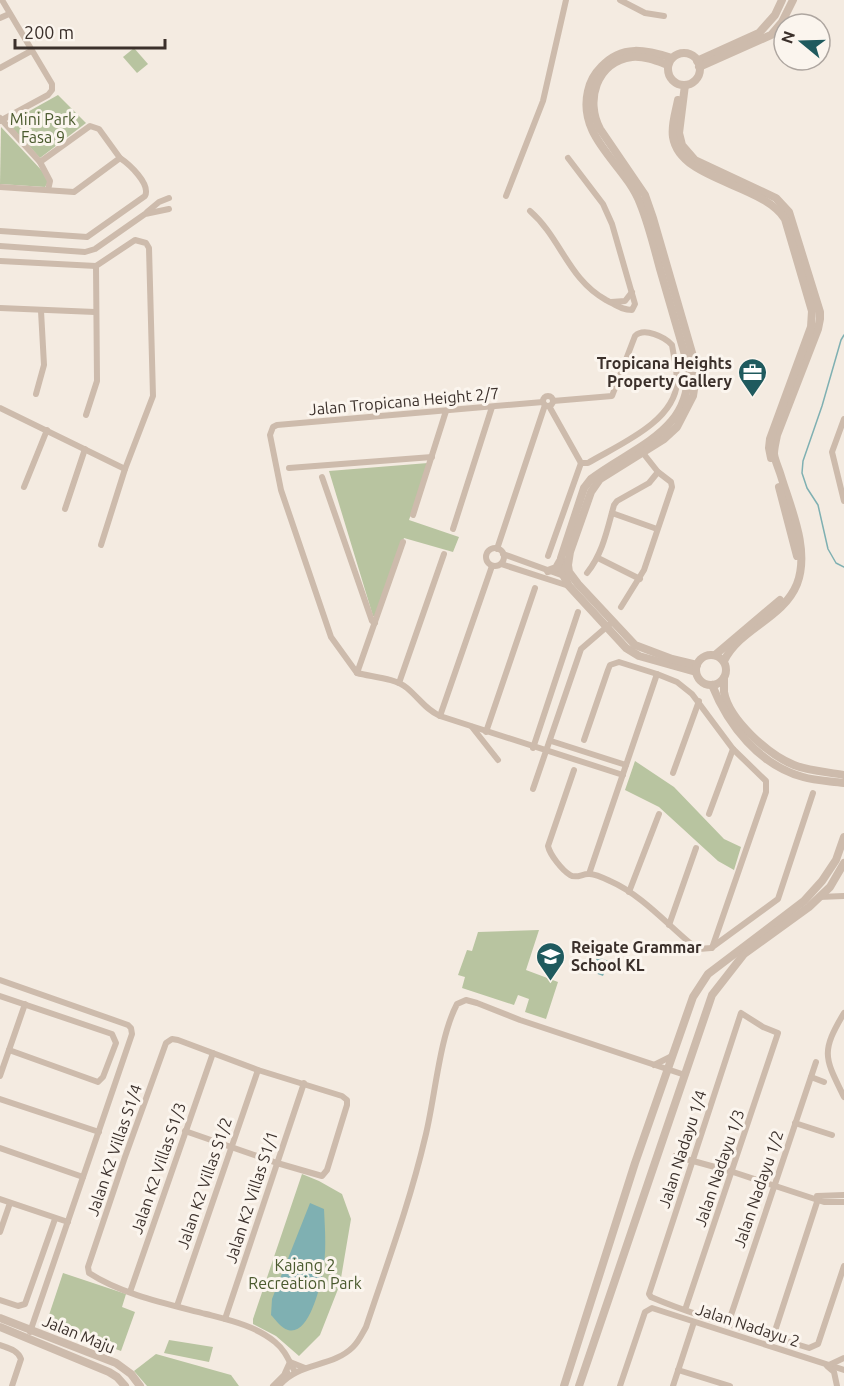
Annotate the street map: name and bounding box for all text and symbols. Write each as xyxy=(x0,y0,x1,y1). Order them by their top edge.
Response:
scale bar xyxy=(15,12,165,50)
north arrow xyxy=(772,12,832,72)
text: 200 m xyxy=(24,22,74,42)
text: N xyxy=(777,29,798,46)
park label: Mini Park Fasa 9 xyxy=(10,110,76,146)
place label: Tropicana Heights Property Gallery xyxy=(597,354,732,390)
office icon: Tropicana Heights Property Gallery xyxy=(737,356,769,398)
street label: Jalan Tropicana Height 2/7 xyxy=(308,384,500,418)
place label: Reigate Grammar School KL xyxy=(571,938,702,974)
school or university icon: Reigate Grammar School KL xyxy=(534,940,566,982)
street label: Jalan K2 Villas S1/4 xyxy=(83,1082,145,1218)
street label: Jalan Nadayu 1/4 xyxy=(654,1088,710,1210)
street label: Jalan K2 Villas S1/3 xyxy=(127,1100,189,1236)
street label: Jalan Nadayu 1/3 xyxy=(690,1107,748,1229)
street label: Jalan K2 Villas S1/2 xyxy=(173,1115,235,1251)
street label: Jalan Nadayu 1/2 xyxy=(729,1128,787,1250)
street label: Jalan K2 Villas S1/1 xyxy=(221,1129,281,1265)
park label: Kajang 2 Recreation Park xyxy=(248,1256,362,1292)
street label: Jalan Nadayu 2 xyxy=(694,1300,802,1350)
street label: Jalan Maju xyxy=(40,1311,118,1357)

